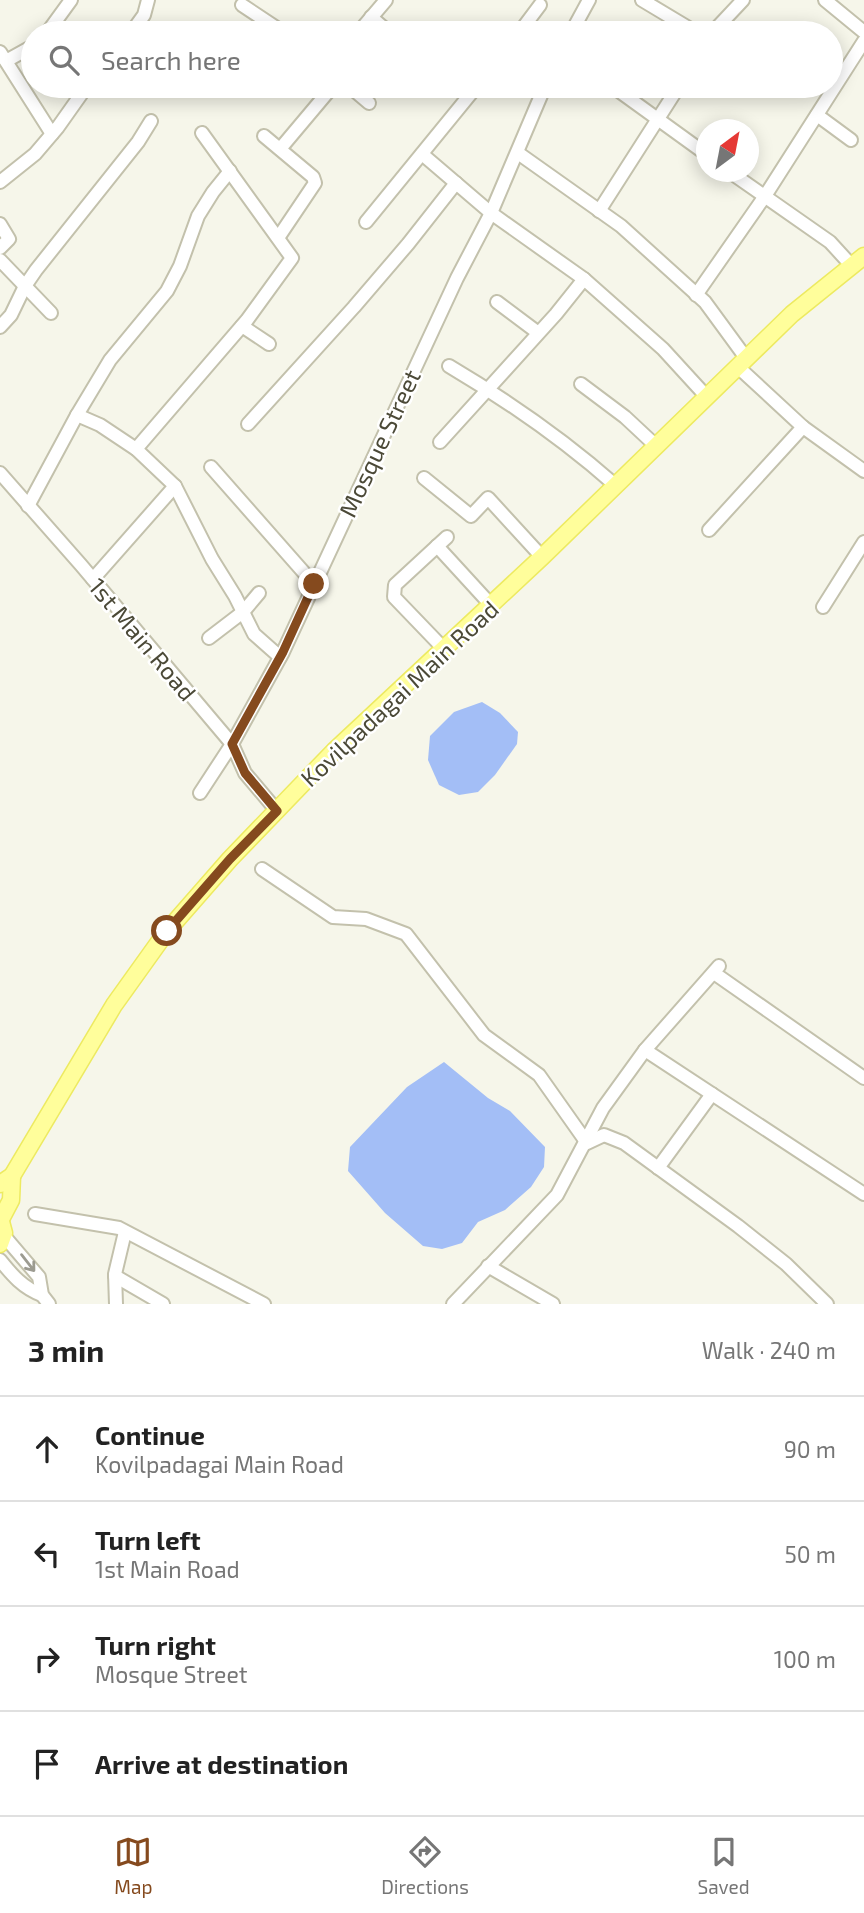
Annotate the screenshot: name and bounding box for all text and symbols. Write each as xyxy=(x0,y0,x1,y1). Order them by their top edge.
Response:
search box xyxy=(21,21,843,98)
icon: search xyxy=(45,41,83,79)
text: Search here xyxy=(101,44,241,75)
north arrow xyxy=(696,119,759,182)
street label: Mosque Street xyxy=(332,365,426,521)
route end xyxy=(298,568,329,599)
street label: 1st Main Road xyxy=(83,572,203,706)
street label: Kovilpadagai Main Road xyxy=(294,594,504,792)
route start xyxy=(151,915,182,946)
one-way arrow xyxy=(20,1253,35,1271)
text: 3 min xyxy=(28,1332,104,1368)
text: Walk · 240 m xyxy=(702,1336,836,1364)
text: Continue xyxy=(95,1419,205,1450)
icon: ahead xyxy=(28,1430,66,1468)
text: 90 m xyxy=(784,1435,836,1463)
text: Kovilpadagai Main Road xyxy=(95,1450,344,1478)
text: Turn left xyxy=(95,1524,201,1555)
icon: left xyxy=(28,1535,66,1573)
text: 50 m xyxy=(785,1540,836,1568)
text: 1st Main Road xyxy=(95,1555,240,1583)
text: Turn right xyxy=(95,1629,216,1660)
icon: right xyxy=(28,1640,66,1678)
text: 100 m xyxy=(774,1645,836,1673)
text: Mosque Street xyxy=(95,1660,248,1688)
icon: arrive xyxy=(28,1745,66,1783)
text: Arrive at destination xyxy=(95,1748,348,1779)
tab: Map xyxy=(114,1833,152,1898)
tab: Directions xyxy=(381,1833,469,1898)
tab: Saved xyxy=(697,1833,750,1898)

